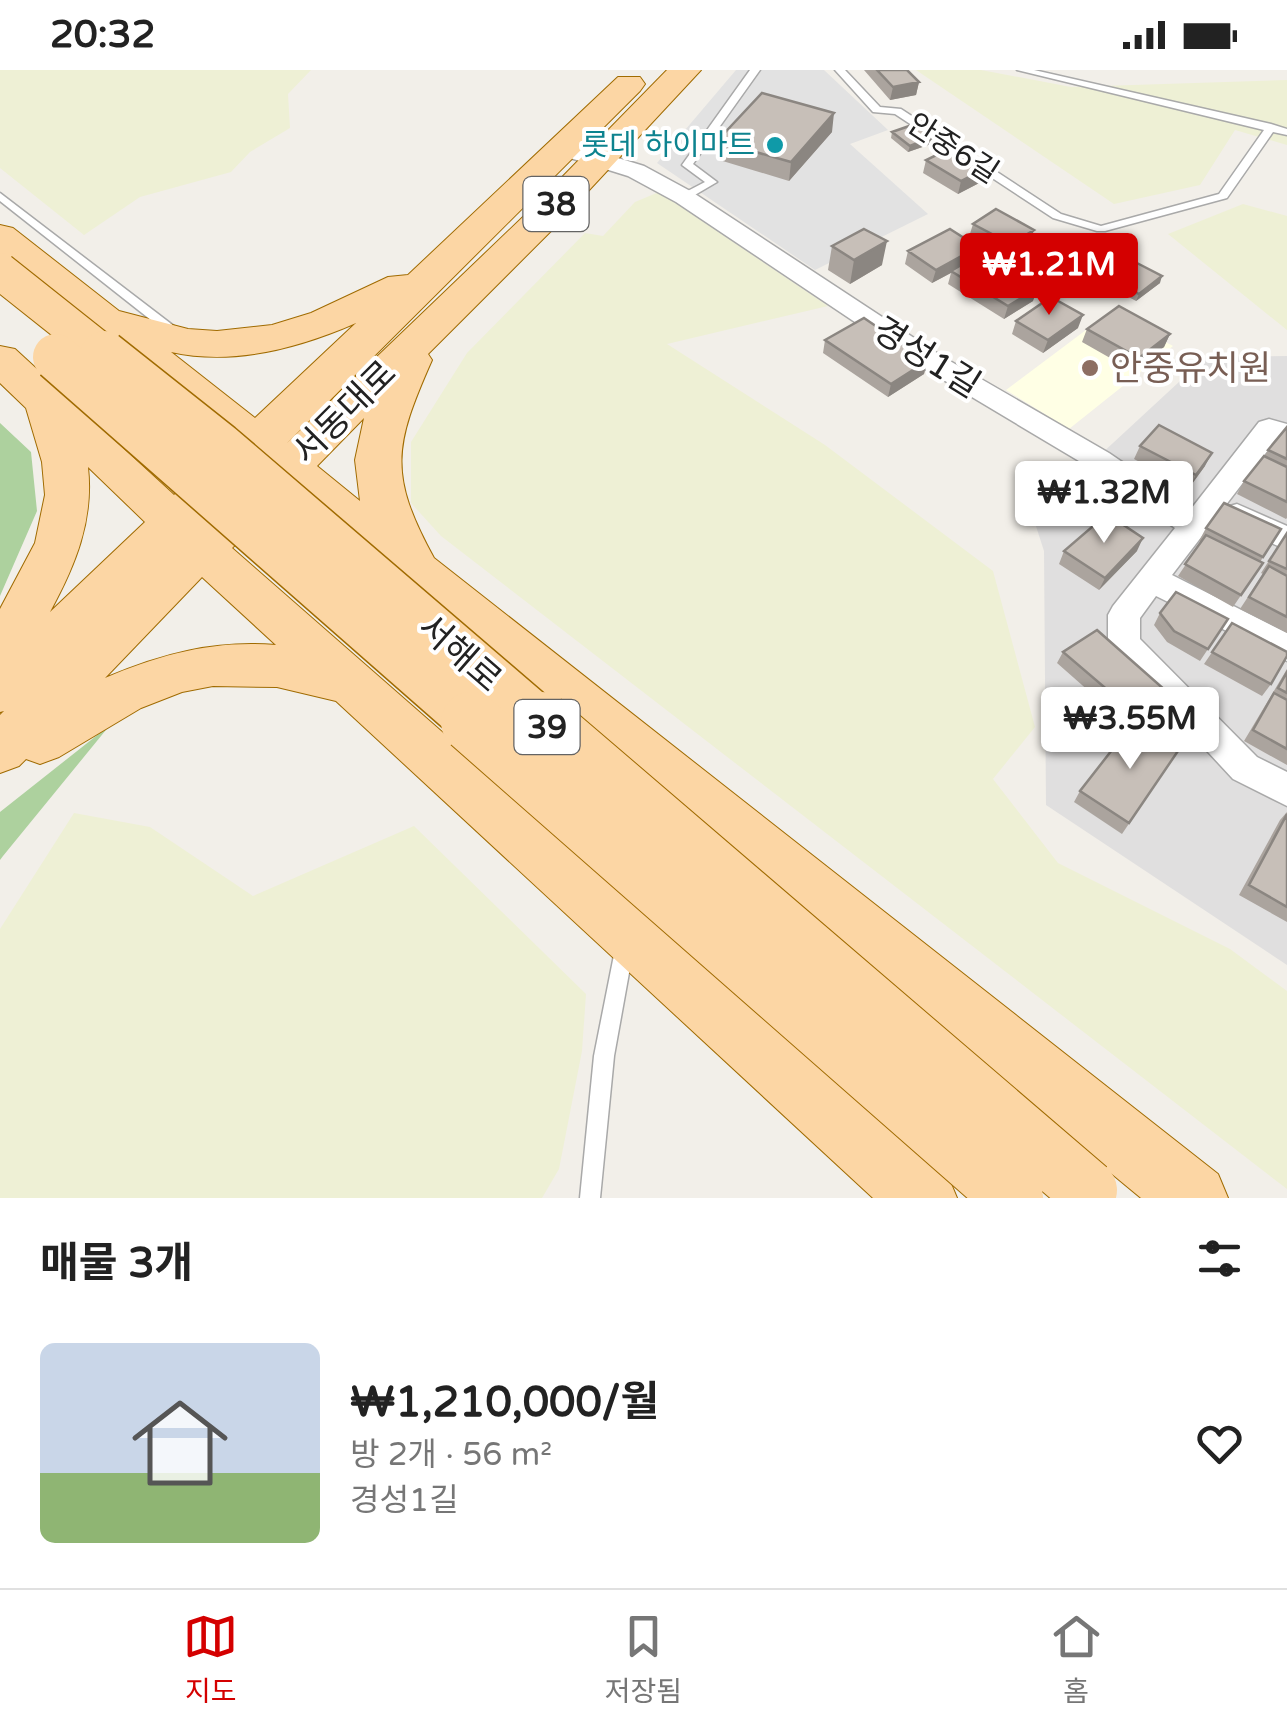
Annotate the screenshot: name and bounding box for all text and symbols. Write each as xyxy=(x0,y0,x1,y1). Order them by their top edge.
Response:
text: 20:32 xyxy=(50,12,155,58)
street label: 안중6길 xyxy=(900,105,1005,192)
place label: 롯데 하이마트 xyxy=(582,127,755,164)
marker: 롯데 하이마트 xyxy=(764,134,786,156)
road number: 38 xyxy=(524,177,588,231)
pin: ₩1.21M xyxy=(968,233,1130,318)
text: ₩1.21M xyxy=(982,246,1116,284)
street label: 경성1길 xyxy=(865,309,988,407)
place label: 안중유치원 xyxy=(1110,348,1271,390)
street label: 서동대로 xyxy=(284,352,405,473)
marker: 안중유치원 xyxy=(1079,357,1101,379)
pin: ₩1.32M xyxy=(1023,461,1185,546)
text: ₩1.32M xyxy=(1037,474,1171,512)
street label: 서해로 xyxy=(409,606,510,701)
pin: ₩3.55M xyxy=(1049,687,1211,772)
road number: 39 xyxy=(514,700,580,754)
text: ₩3.55M xyxy=(1063,700,1197,738)
icon: filters xyxy=(1192,1231,1247,1286)
text: 매물 3개 xyxy=(40,1238,193,1289)
text: ₩1,210,000/월 xyxy=(350,1377,659,1428)
icon: home xyxy=(120,1383,240,1503)
icon: heart xyxy=(1192,1416,1247,1471)
text: 방 2개 · 56 m² xyxy=(350,1436,552,1474)
text: 경성1길 xyxy=(350,1482,458,1520)
tab: 지도 xyxy=(183,1609,238,1709)
tab: 저장됨 xyxy=(605,1609,682,1709)
tab: 홈 xyxy=(1049,1609,1104,1709)

